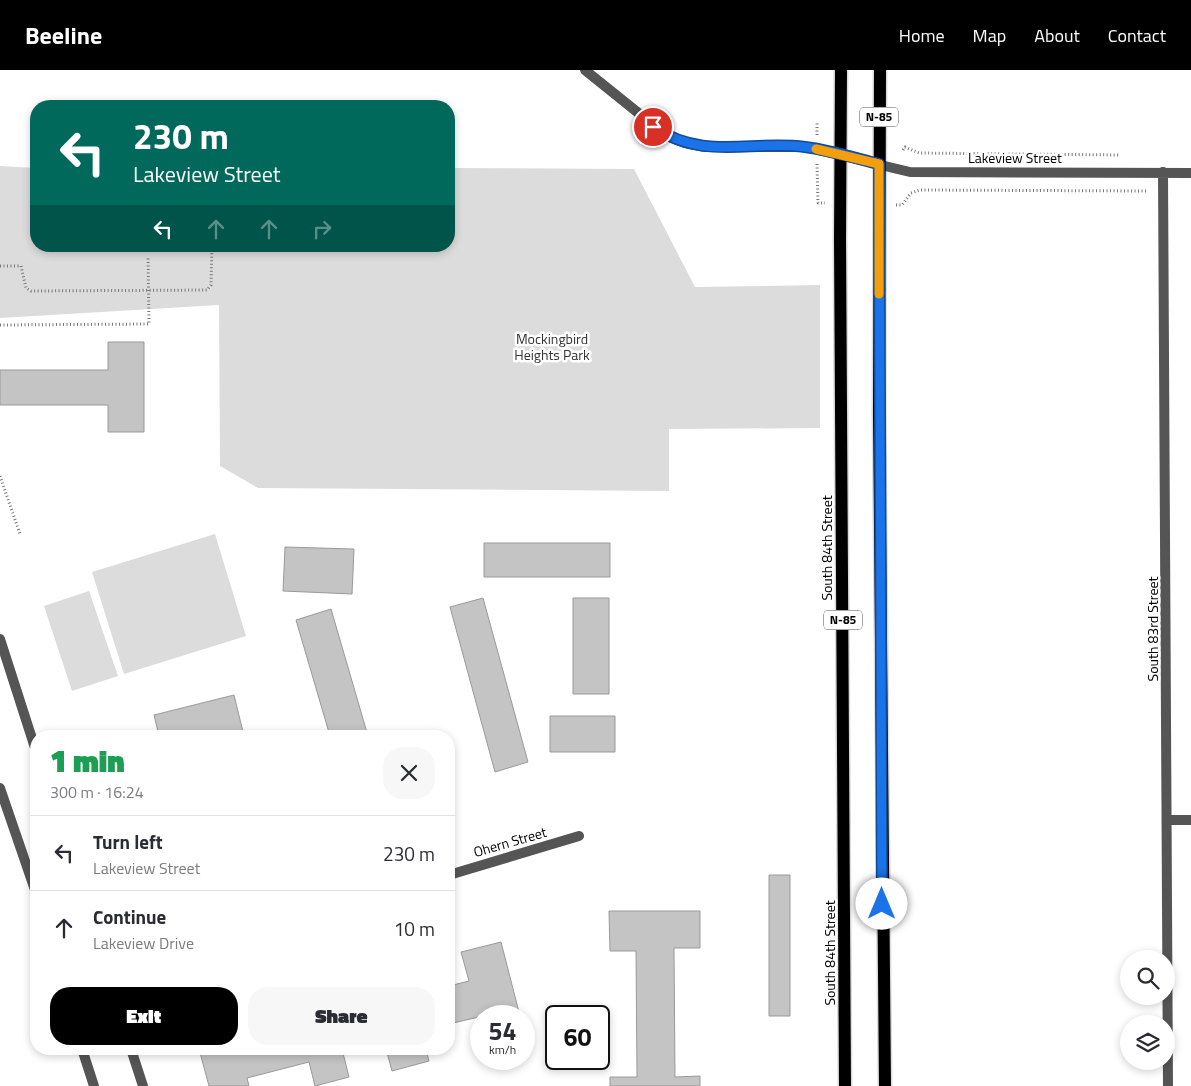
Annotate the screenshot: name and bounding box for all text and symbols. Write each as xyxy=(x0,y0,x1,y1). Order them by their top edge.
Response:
text: Beeline xyxy=(25,17,102,53)
text: Home xyxy=(899,22,945,49)
text: Map xyxy=(973,22,1006,49)
text: About xyxy=(1034,22,1080,49)
text: Contact xyxy=(1108,22,1166,49)
pin xyxy=(632,106,674,148)
road number: N-85 xyxy=(860,108,898,126)
text: 230 m xyxy=(133,109,229,163)
icon: arrive xyxy=(639,113,667,141)
icon: left xyxy=(50,120,115,185)
street label: Lakeview Street xyxy=(968,147,1062,168)
text: Lakeview Street xyxy=(133,157,280,191)
icon: left xyxy=(149,215,177,243)
icon: ahead xyxy=(202,215,230,243)
icon: ahead xyxy=(255,215,283,243)
icon: right xyxy=(308,215,336,243)
park label: Mockingbird Heights Park xyxy=(514,328,590,365)
street label: South 84th Street xyxy=(816,495,837,601)
street label: South 83rd Street xyxy=(1142,576,1163,681)
road number: N-85 xyxy=(824,610,862,630)
text: 1 min xyxy=(50,738,125,784)
button: close xyxy=(383,747,435,799)
text: 300 m · 16:24 xyxy=(50,780,144,804)
street label: Ohern Street xyxy=(471,821,549,862)
text: Turn left xyxy=(93,827,163,856)
icon: left xyxy=(50,839,78,867)
text: 230 m xyxy=(383,839,435,868)
text: Lakeview Street xyxy=(93,856,200,880)
position arrow xyxy=(855,877,907,929)
street label: South 84th Street xyxy=(819,900,840,1006)
text: Continue xyxy=(93,902,166,931)
icon: ahead xyxy=(50,914,78,942)
text: 10 m xyxy=(394,914,435,943)
text: Lakeview Drive xyxy=(93,931,194,955)
map controls xyxy=(1120,950,1175,1070)
button: search xyxy=(1120,950,1175,1005)
button: Exit xyxy=(50,987,238,1045)
button: Share xyxy=(248,987,435,1045)
speed limit sign: 60 xyxy=(545,1005,610,1070)
text: 54 xyxy=(488,1012,517,1050)
button: layers xyxy=(1120,1015,1175,1070)
text: km/h xyxy=(489,1040,516,1059)

